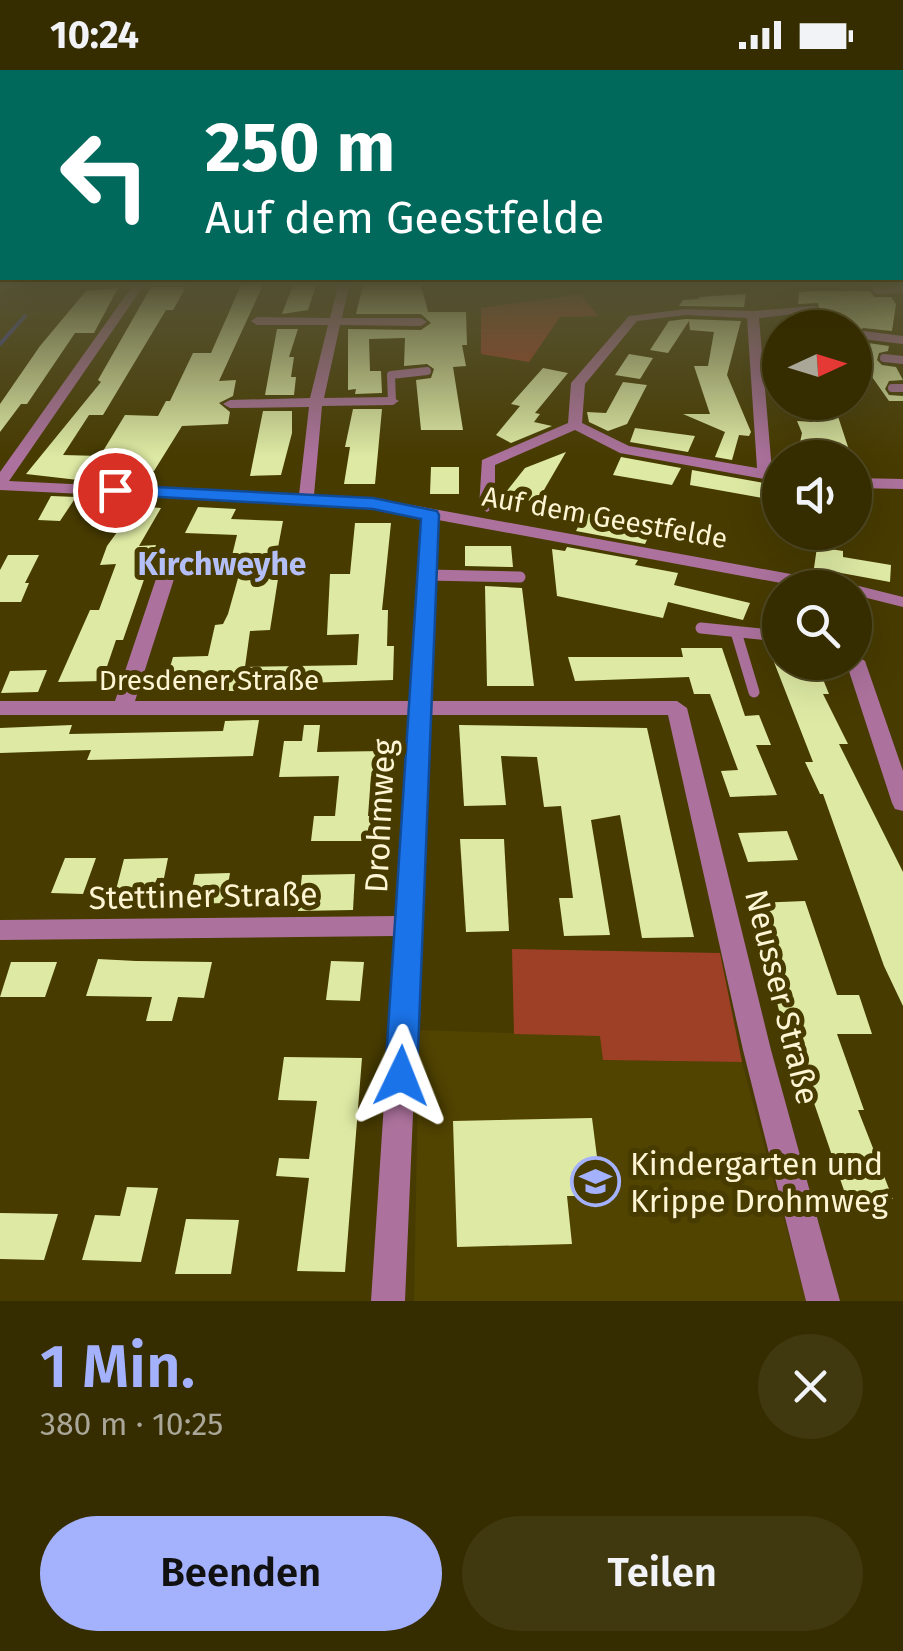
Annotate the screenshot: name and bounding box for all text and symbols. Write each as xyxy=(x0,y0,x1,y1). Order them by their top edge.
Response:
text: 10:24 xyxy=(50,12,139,58)
text: 250 m xyxy=(205,106,395,190)
icon: left xyxy=(40,110,170,240)
text: Auf dem Geestfelde xyxy=(205,191,604,245)
north arrow xyxy=(762,310,872,420)
map controls xyxy=(762,310,872,680)
button: sound xyxy=(762,440,872,550)
pin xyxy=(73,448,158,533)
icon: arrive xyxy=(88,463,143,518)
street label: Auf dem Geestfelde xyxy=(480,480,730,555)
district label: Kirchweyhe xyxy=(137,545,307,583)
button: search xyxy=(762,570,872,680)
street label: Dresdener Straße xyxy=(99,664,319,697)
street label: Drohmweg xyxy=(357,738,403,894)
street label: Stettiner Straße xyxy=(88,875,318,917)
street label: Neusser Straße xyxy=(737,886,827,1108)
position arrow xyxy=(349,1024,453,1128)
place label: Kindergarten und Krippe Drohmweg xyxy=(630,1145,888,1220)
school or university icon: Kindergarten und Krippe Drohmweg xyxy=(569,1156,621,1208)
text: 1 Min. xyxy=(40,1331,195,1403)
button: close xyxy=(758,1334,863,1439)
text: 380 m · 10:25 xyxy=(40,1405,223,1443)
button: Beenden xyxy=(40,1516,442,1631)
button: Teilen xyxy=(462,1516,863,1631)

